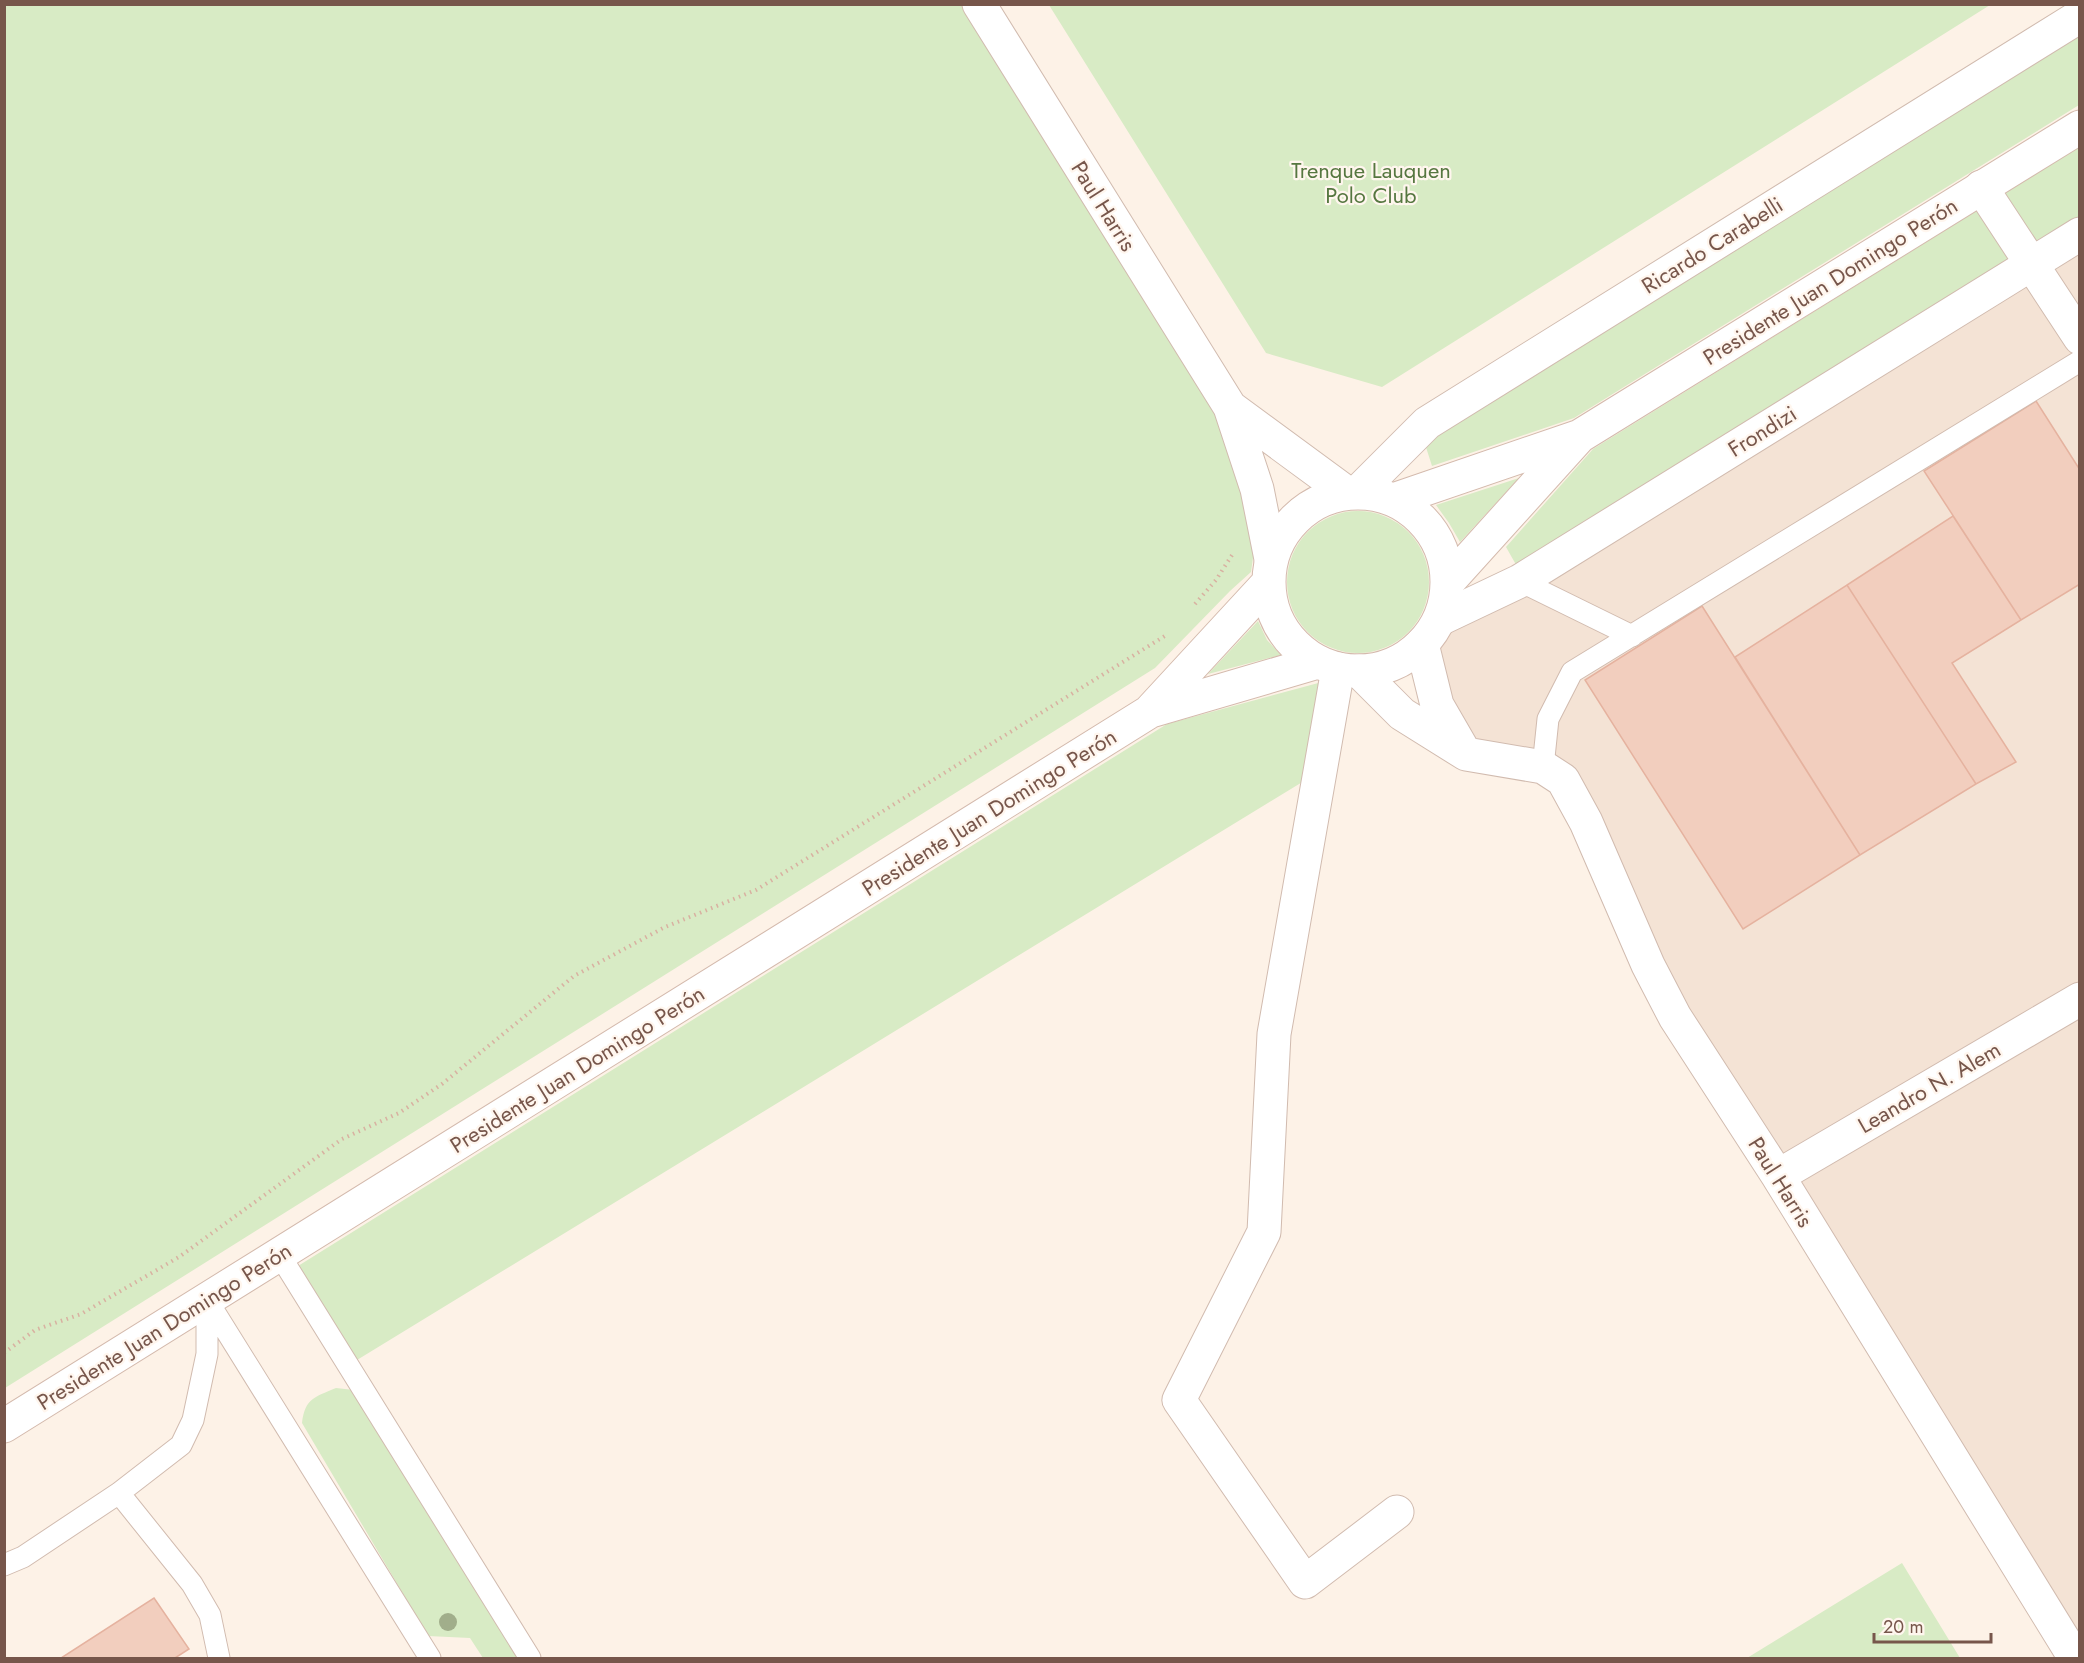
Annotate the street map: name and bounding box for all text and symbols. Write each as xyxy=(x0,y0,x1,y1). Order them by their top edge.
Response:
park label: Trenque Lauquen Polo Club xyxy=(1291,154,1451,211)
street label: Paul Harris xyxy=(1064,155,1144,257)
street label: Ricardo Carabelli xyxy=(1635,189,1789,301)
street label: Presidente Juan Domingo Perón xyxy=(1696,189,1964,373)
street label: Frondizi xyxy=(1722,397,1802,465)
street label: Presidente Juan Domingo Perón xyxy=(855,720,1123,904)
street label: Presidente Juan Domingo Perón xyxy=(443,977,711,1161)
street label: Leandro N. Alem xyxy=(1852,1033,2006,1141)
street label: Paul Harris xyxy=(1741,1131,1821,1233)
street label: Presidente Juan Domingo Perón xyxy=(30,1234,298,1418)
scale bar xyxy=(1874,1606,1991,1644)
text: 20 m xyxy=(1883,1614,1923,1640)

